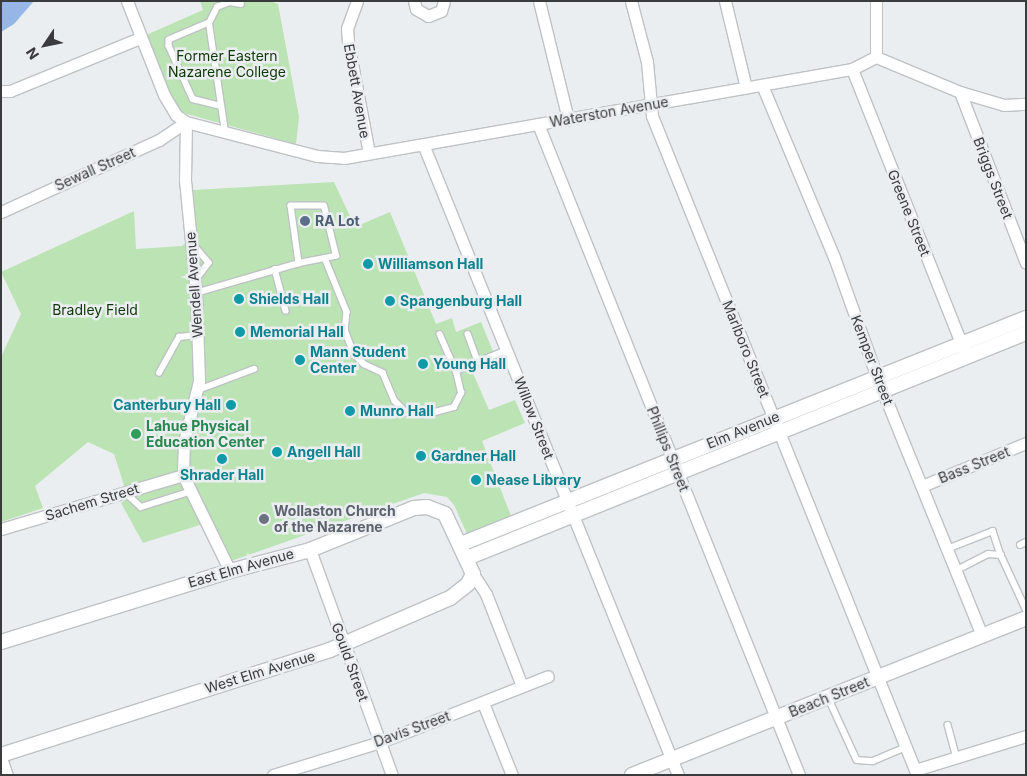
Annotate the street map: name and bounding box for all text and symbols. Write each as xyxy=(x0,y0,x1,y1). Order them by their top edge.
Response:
north arrow xyxy=(20,20,70,70)
street label: Ebbett Avenue xyxy=(340,42,374,140)
text: N xyxy=(22,44,42,63)
park label: Former Eastern Nazarene College xyxy=(168,48,286,80)
street label: Waterston Avenue xyxy=(548,93,670,131)
street label: Briggs Street xyxy=(970,135,1016,221)
street label: Sewall Street xyxy=(52,144,138,194)
street label: Greene Street xyxy=(884,167,934,259)
place label: RA Lot xyxy=(315,213,360,229)
marker: RA Lot xyxy=(299,215,311,227)
street label: Wendell Avenue xyxy=(182,231,206,339)
place label: Williamson Hall xyxy=(378,256,483,272)
marker: Williamson Hall xyxy=(362,258,374,270)
place label: Shields Hall xyxy=(249,291,329,307)
marker: Shields Hall xyxy=(233,293,245,305)
place label: Spangenburg Hall xyxy=(400,293,522,309)
marker: Spangenburg Hall xyxy=(384,295,396,307)
street label: Marlboro Street xyxy=(719,298,773,400)
park label: Bradley Field xyxy=(52,302,138,318)
street label: Kemper Street xyxy=(847,313,897,407)
place label: Memorial Hall xyxy=(250,324,344,340)
marker: Memorial Hall xyxy=(234,326,246,338)
place label: Mann Student Center xyxy=(310,344,406,377)
marker: Mann Student Center xyxy=(294,354,306,366)
place label: Young Hall xyxy=(433,356,506,372)
marker: Young Hall xyxy=(417,358,429,370)
street label: Willow Street xyxy=(511,374,557,462)
place label: Canterbury Hall xyxy=(113,397,221,413)
marker: Canterbury Hall xyxy=(225,399,237,411)
place label: Munro Hall xyxy=(360,403,434,419)
street label: Phillips Street xyxy=(643,404,693,494)
marker: Munro Hall xyxy=(344,405,356,417)
street label: Elm Avenue xyxy=(704,408,782,452)
place label: Lahue Physical Education Center xyxy=(146,418,265,451)
marker: Lahue Physical Education Center xyxy=(130,428,142,440)
street label: Bass Street xyxy=(936,443,1012,487)
place label: Angell Hall xyxy=(287,444,360,460)
marker: Angell Hall xyxy=(271,446,283,458)
place label: Gardner Hall xyxy=(431,448,516,464)
marker: Gardner Hall xyxy=(415,450,427,462)
marker: Shrader Hall xyxy=(216,453,228,465)
place label: Shrader Hall xyxy=(180,467,264,483)
place label: Nease Library xyxy=(486,472,581,488)
marker: Nease Library xyxy=(470,474,482,486)
street label: Sachem Street xyxy=(43,480,141,524)
place label: Wollaston Church of the Nazarene xyxy=(274,503,396,536)
marker: Wollaston Church of the Nazarene xyxy=(258,513,270,525)
street label: East Elm Avenue xyxy=(186,545,296,591)
street label: Gould Street xyxy=(328,620,372,704)
street label: West Elm Avenue xyxy=(203,647,317,697)
street label: Beach Street xyxy=(786,673,872,721)
street label: Davis Street xyxy=(372,707,452,751)

